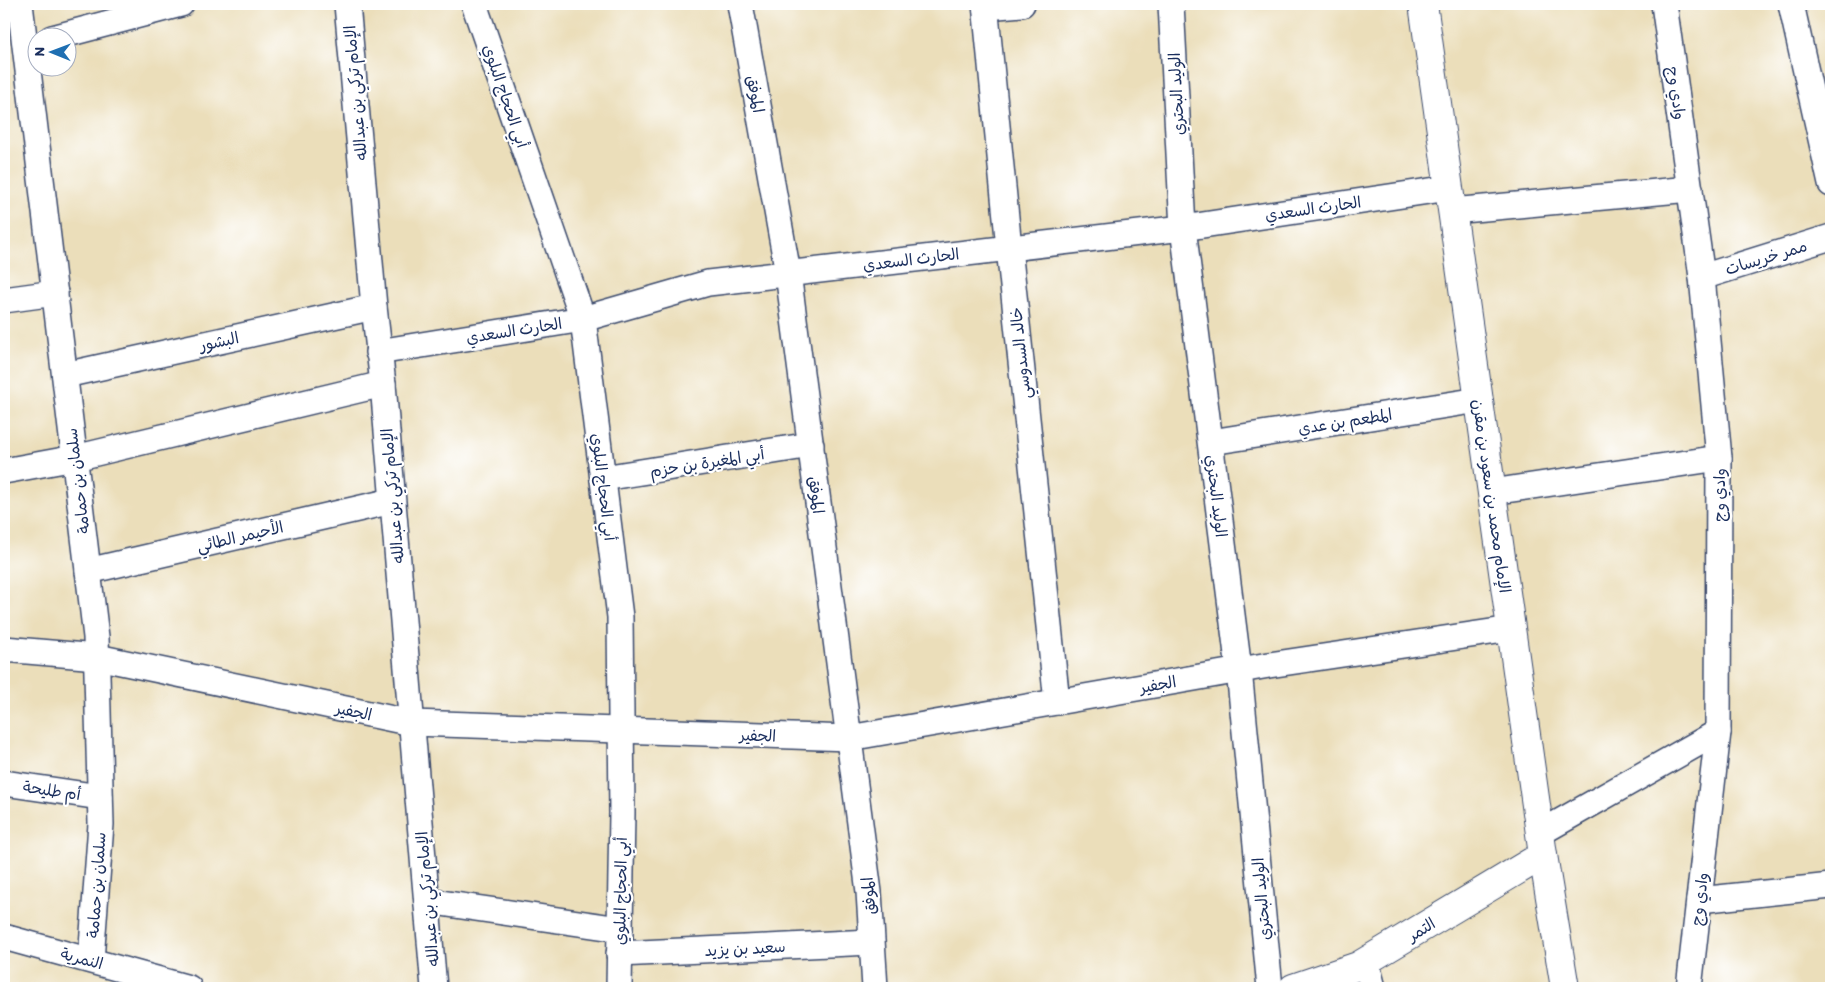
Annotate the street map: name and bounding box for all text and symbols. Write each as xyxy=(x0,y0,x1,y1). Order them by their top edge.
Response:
street label: الإمام تركي بن عبدالله xyxy=(340,24,376,161)
north arrow xyxy=(28,28,78,78)
street label: أبي الحجاج البلوي xyxy=(474,42,532,152)
text: N xyxy=(31,47,48,57)
street label: الوليد البحتري xyxy=(1165,52,1190,136)
street label: وادي وج xyxy=(1661,65,1690,121)
street label: الموفق xyxy=(742,74,768,114)
street label: الحارث السعدي xyxy=(1264,192,1363,227)
street label: ممر خريسات xyxy=(1723,236,1809,279)
street label: الحارث السعدي xyxy=(862,244,961,277)
street label: خالد السدوسي xyxy=(1006,306,1040,400)
street label: الحارث السعدي xyxy=(465,314,564,349)
street label: البشور xyxy=(196,328,241,356)
street label: الإمام محمد بن سعود بن مقرن xyxy=(1466,398,1515,595)
street label: المطعم بن عدي xyxy=(1297,405,1394,441)
street label: سلمان بن حمامة xyxy=(62,427,93,535)
street label: الإمام تركي بن عبدالله xyxy=(377,427,413,564)
street label: أبي الحجاج البلوي xyxy=(583,432,620,543)
street label: أبي المغيرة بن حزم xyxy=(648,444,767,486)
street label: الوليد البحتري xyxy=(1200,454,1231,539)
street label: وادي وج xyxy=(1710,468,1731,522)
street label: الموفق xyxy=(804,475,828,515)
street label: الأحيمر الطائي xyxy=(195,516,286,561)
street label: الجفير xyxy=(1136,672,1178,697)
street label: الجفير xyxy=(332,698,374,725)
street label: الجفير xyxy=(737,725,777,746)
street label: أم طليحة xyxy=(21,777,82,807)
street label: الإمام تركي بن عبدالله xyxy=(412,830,448,967)
street label: سلمان بن حمامة xyxy=(83,831,110,939)
street label: أبي الحجاج البلوي xyxy=(610,837,636,945)
street label: الوليد البحتري xyxy=(1248,857,1277,941)
street label: وادي وج xyxy=(1687,871,1714,927)
street label: الموفق xyxy=(857,876,881,916)
street label: التمر xyxy=(1402,914,1439,946)
street label: سعيد بن يزيد xyxy=(704,937,786,960)
street label: النمرية xyxy=(59,944,105,973)

